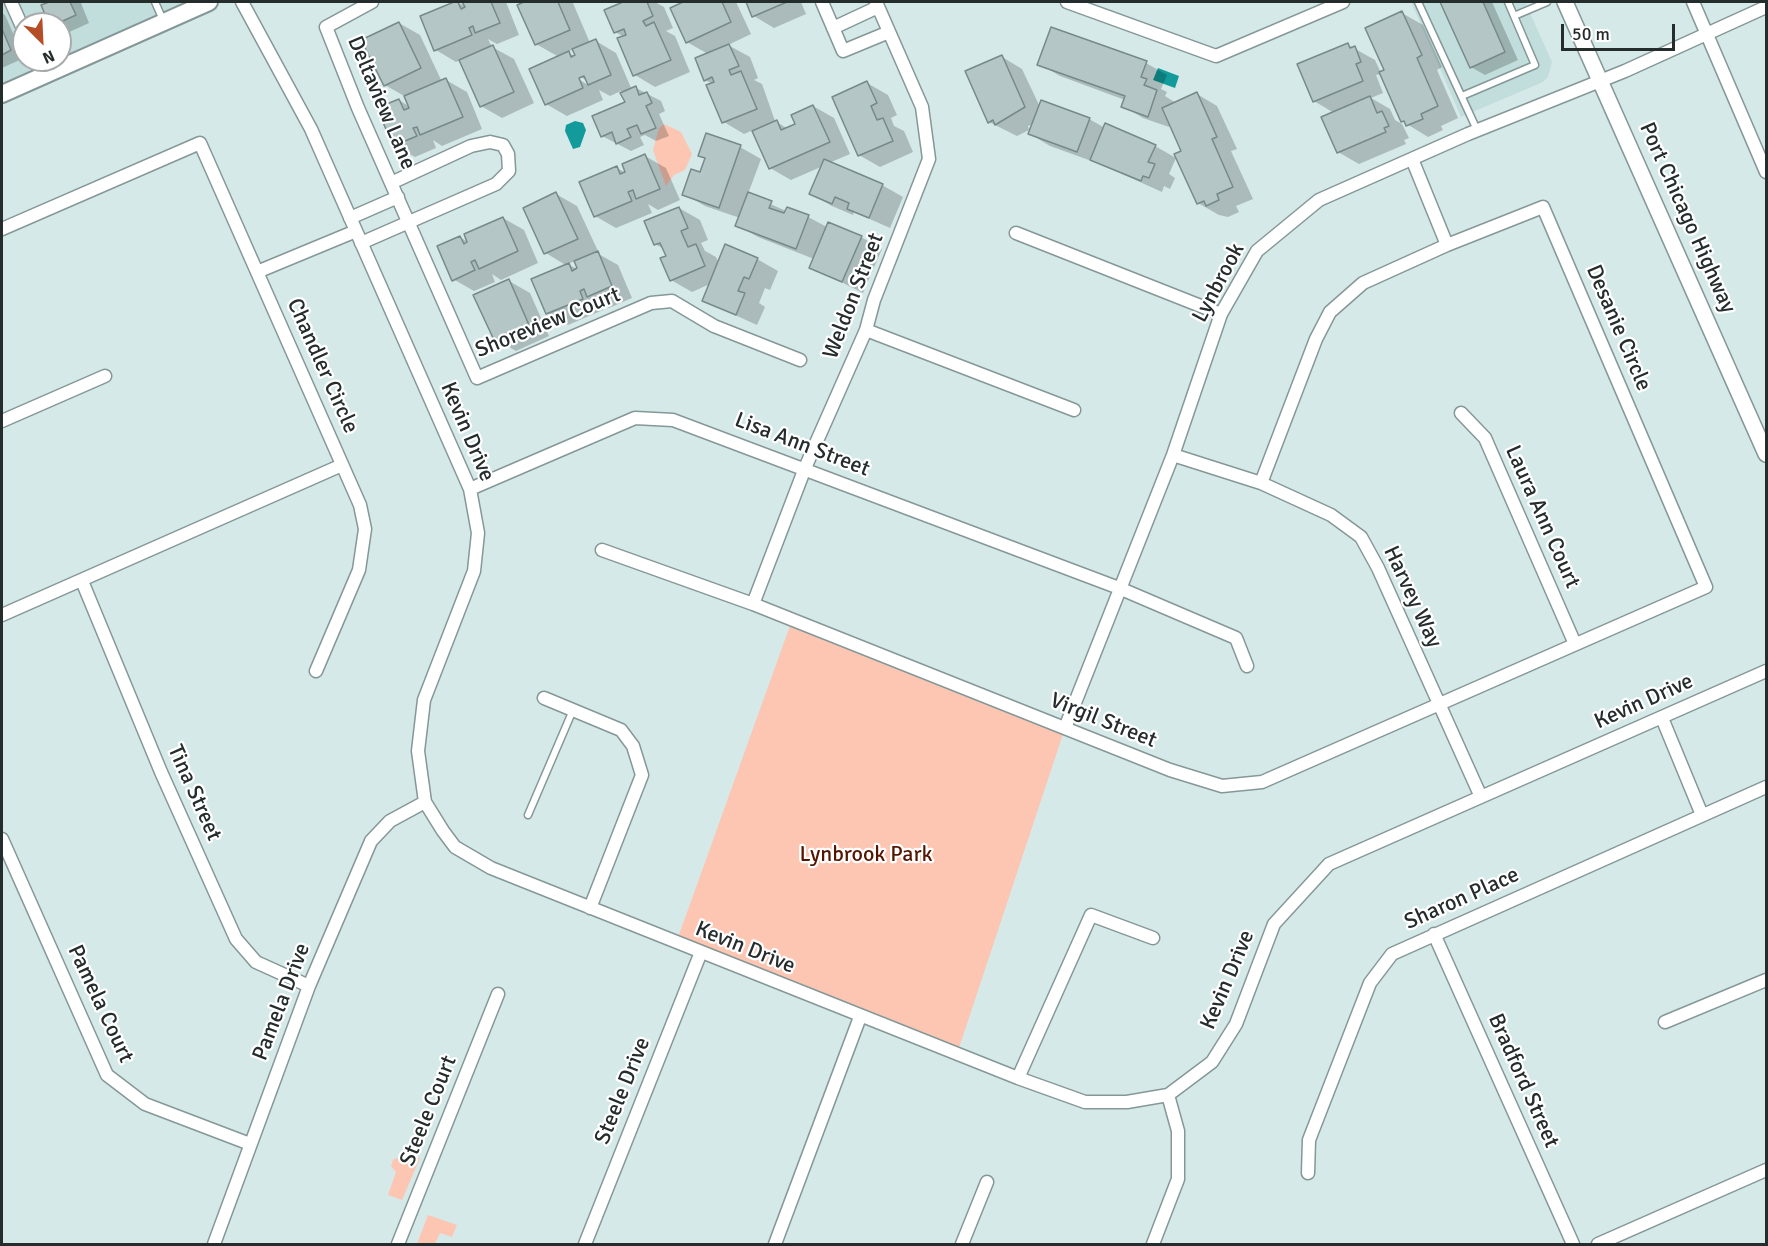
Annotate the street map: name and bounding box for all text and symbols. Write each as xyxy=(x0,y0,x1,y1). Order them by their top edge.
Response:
north arrow xyxy=(12,12,72,72)
scale bar xyxy=(1564,12,1678,50)
text: 50 m xyxy=(1572,23,1610,45)
street label: Deltaview Lane xyxy=(341,32,421,174)
text: N xyxy=(39,45,58,68)
street label: Port Chicago Highway xyxy=(1633,119,1741,317)
street label: Weldon Street xyxy=(818,229,890,363)
street label: Lynbrook xyxy=(1187,239,1251,327)
street label: Desanie Circle xyxy=(1580,261,1656,395)
street label: Shoreview Court xyxy=(472,282,624,364)
street label: Chandler Circle xyxy=(280,294,364,438)
street label: Kevin Drive xyxy=(434,378,500,486)
street label: Lisa Ann Street xyxy=(731,407,873,483)
street label: Laura Ann Court xyxy=(1499,442,1585,592)
street label: Harvey Way xyxy=(1377,542,1447,652)
street label: Kevin Drive xyxy=(1591,669,1697,735)
street label: Virgil Street xyxy=(1046,688,1160,754)
street label: Tina Street xyxy=(161,741,227,845)
park label: Lynbrook Park xyxy=(799,842,933,868)
street label: Sharon Place xyxy=(1401,862,1523,936)
street label: Kevin Drive xyxy=(691,916,799,980)
street label: Kevin Drive xyxy=(1195,926,1261,1034)
street label: Pamela Drive xyxy=(248,940,316,1064)
street label: Pamela Court xyxy=(61,941,139,1067)
street label: Bradford Street xyxy=(1482,1010,1564,1152)
street label: Steele Drive xyxy=(590,1034,656,1148)
street label: Steele Court xyxy=(395,1052,463,1170)

